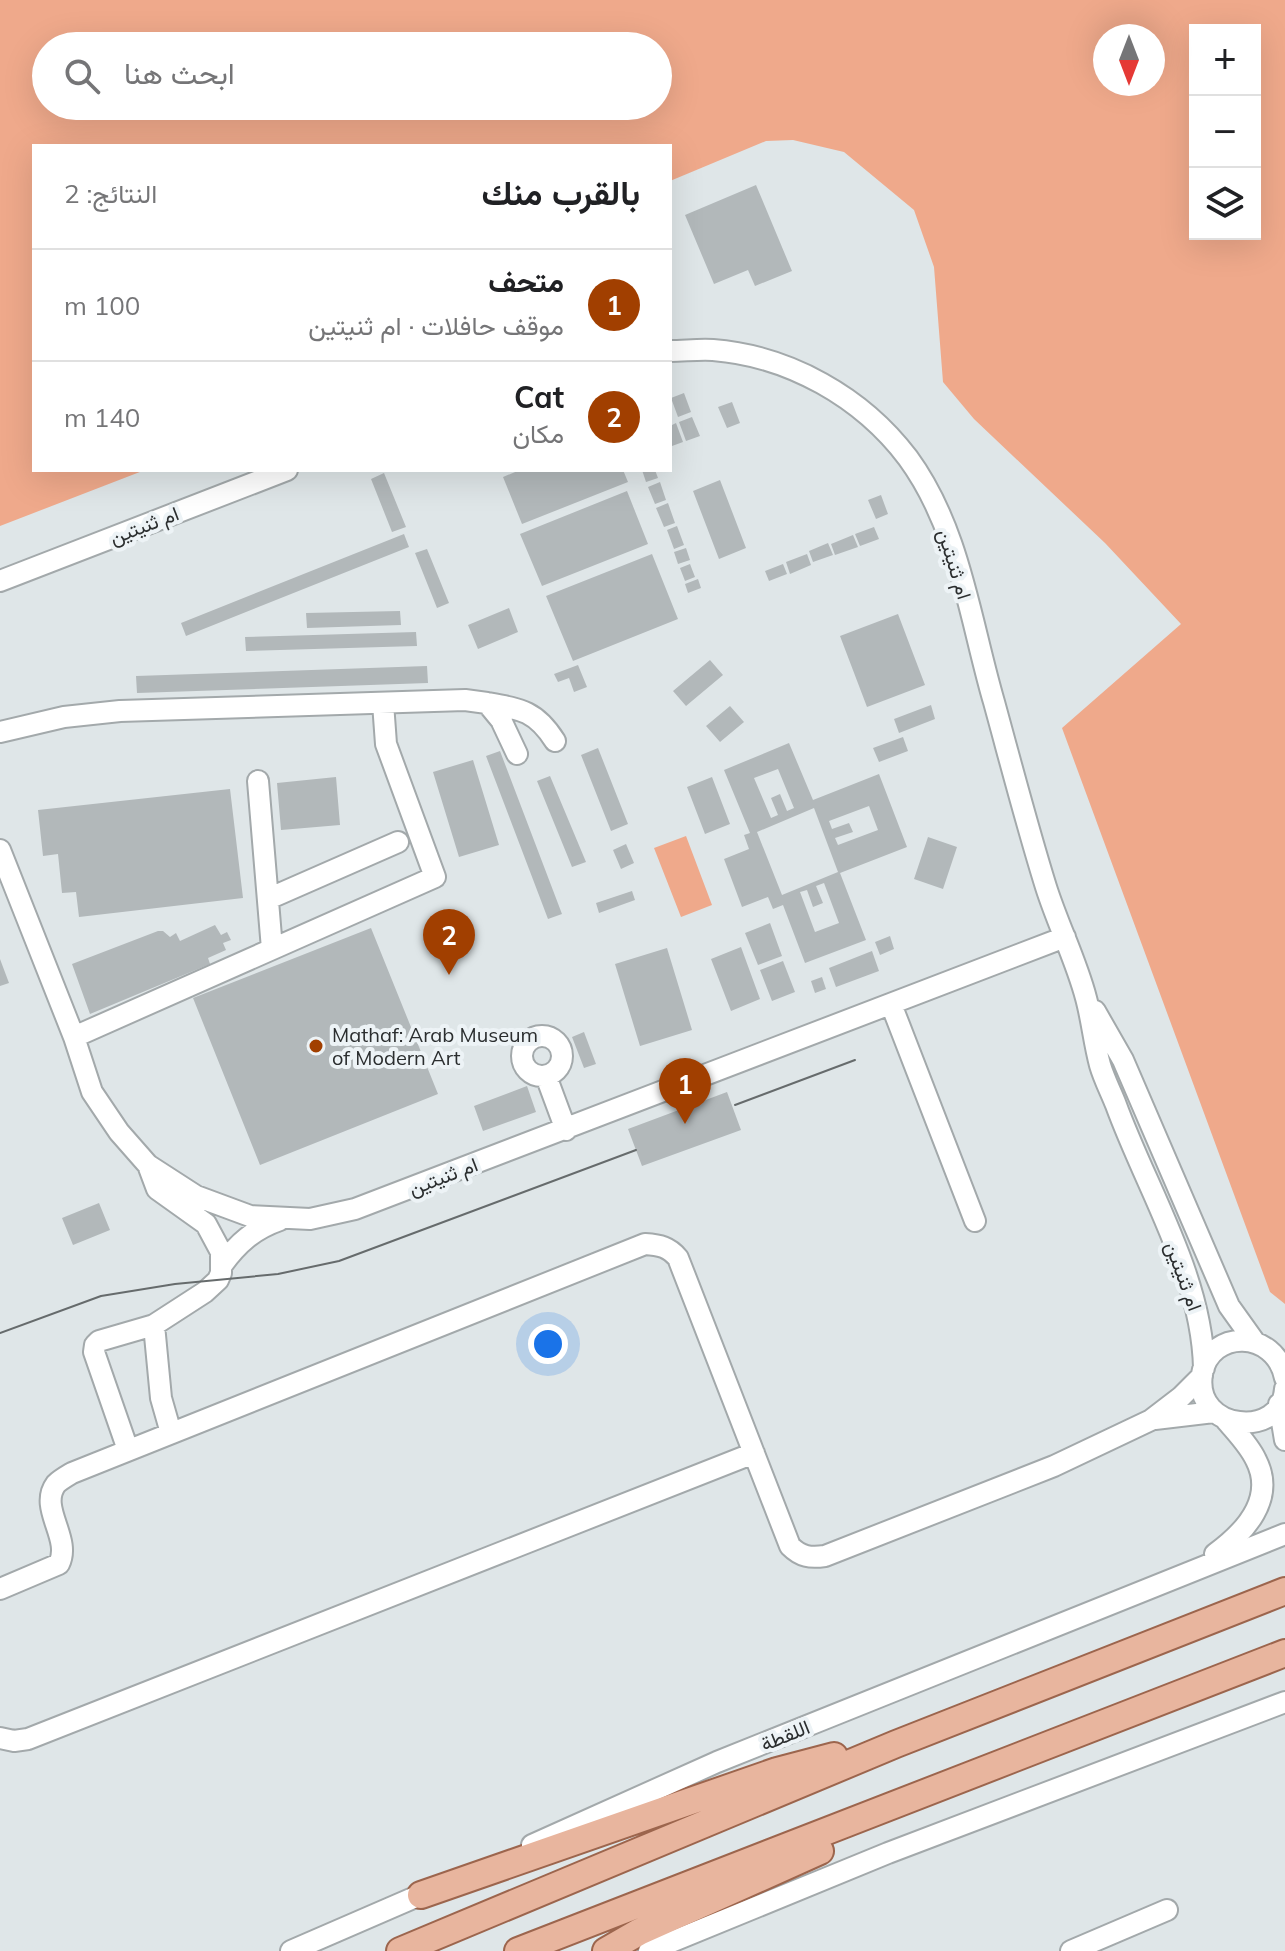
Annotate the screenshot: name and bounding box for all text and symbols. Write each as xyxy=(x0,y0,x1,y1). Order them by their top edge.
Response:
north arrow xyxy=(1093,24,1165,96)
map controls xyxy=(1189,24,1261,240)
button: + xyxy=(1189,24,1261,96)
search box xyxy=(32,32,672,120)
icon: search xyxy=(60,54,104,98)
text: ابحث هنا xyxy=(124,54,235,92)
button: − xyxy=(1189,96,1261,168)
button: layers xyxy=(1189,168,1261,240)
text: بالقرب منك xyxy=(481,171,640,214)
text: النتائج: 2 xyxy=(64,177,157,210)
text: متحف xyxy=(488,262,564,300)
text: 100 m xyxy=(64,289,140,322)
text: 1 xyxy=(606,289,622,322)
text: موقف حافلات · ام ثنيتين xyxy=(308,309,564,342)
text: Cat xyxy=(514,378,564,416)
text: 140 m xyxy=(64,401,140,434)
text: 2 xyxy=(606,401,622,434)
text: مكان xyxy=(512,417,564,450)
street label: ام ثنيتين xyxy=(106,500,182,550)
street label: ام ثنيتين xyxy=(932,526,977,602)
pin: 2 xyxy=(423,909,475,975)
place label: Mathaf: Arab Museum of Modern Art xyxy=(332,1022,538,1070)
marker: Mathaf: Arab Museum of Modern Art xyxy=(307,1037,325,1055)
pin: 1 xyxy=(659,1058,711,1124)
street label: ام ثنيتين xyxy=(405,1151,481,1201)
street label: ام ثنيتين xyxy=(1159,1238,1208,1314)
your location xyxy=(528,1324,568,1364)
street label: اللقطة xyxy=(757,1714,813,1756)

